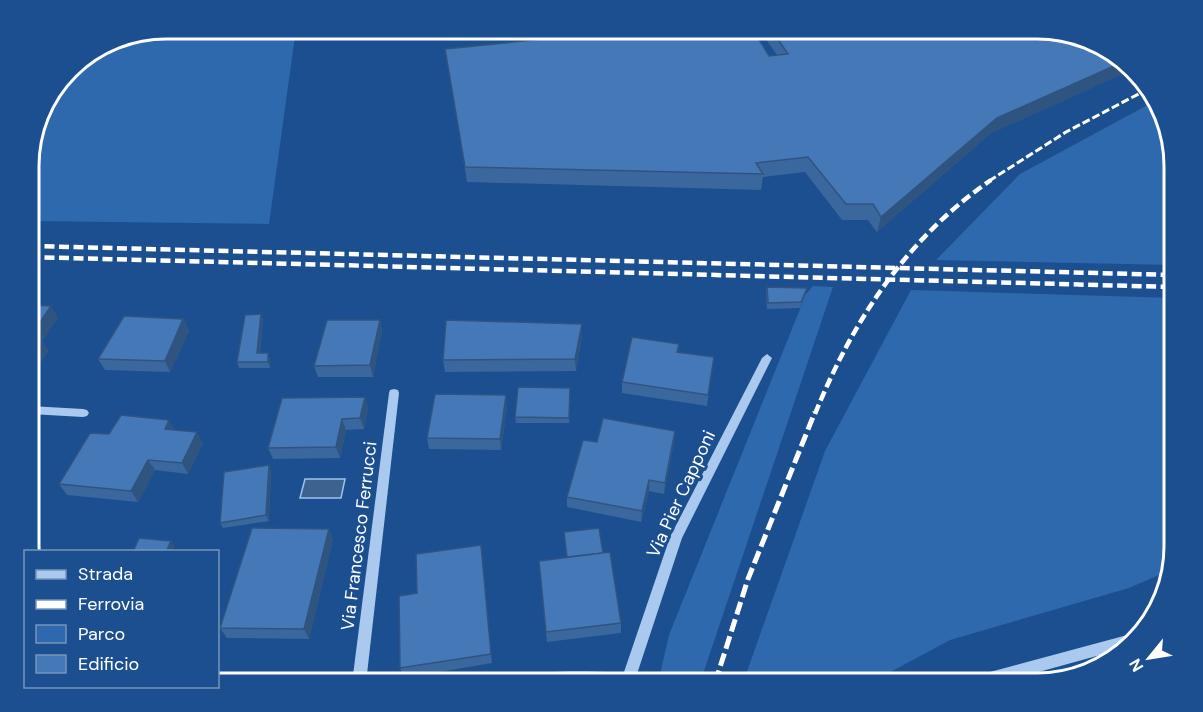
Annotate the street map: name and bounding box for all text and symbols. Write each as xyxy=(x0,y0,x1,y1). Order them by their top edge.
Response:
street label: Via Pier Capponi xyxy=(641,426,721,562)
street label: Via Francesco Ferrucci xyxy=(335,440,383,632)
legend xyxy=(24,550,219,688)
text: Strada xyxy=(78,562,133,586)
text: Ferrovia xyxy=(78,592,144,616)
text: Parco xyxy=(78,622,125,646)
north arrow xyxy=(1119,628,1179,688)
text: Edificio xyxy=(78,652,139,676)
text: N xyxy=(1124,655,1148,676)

